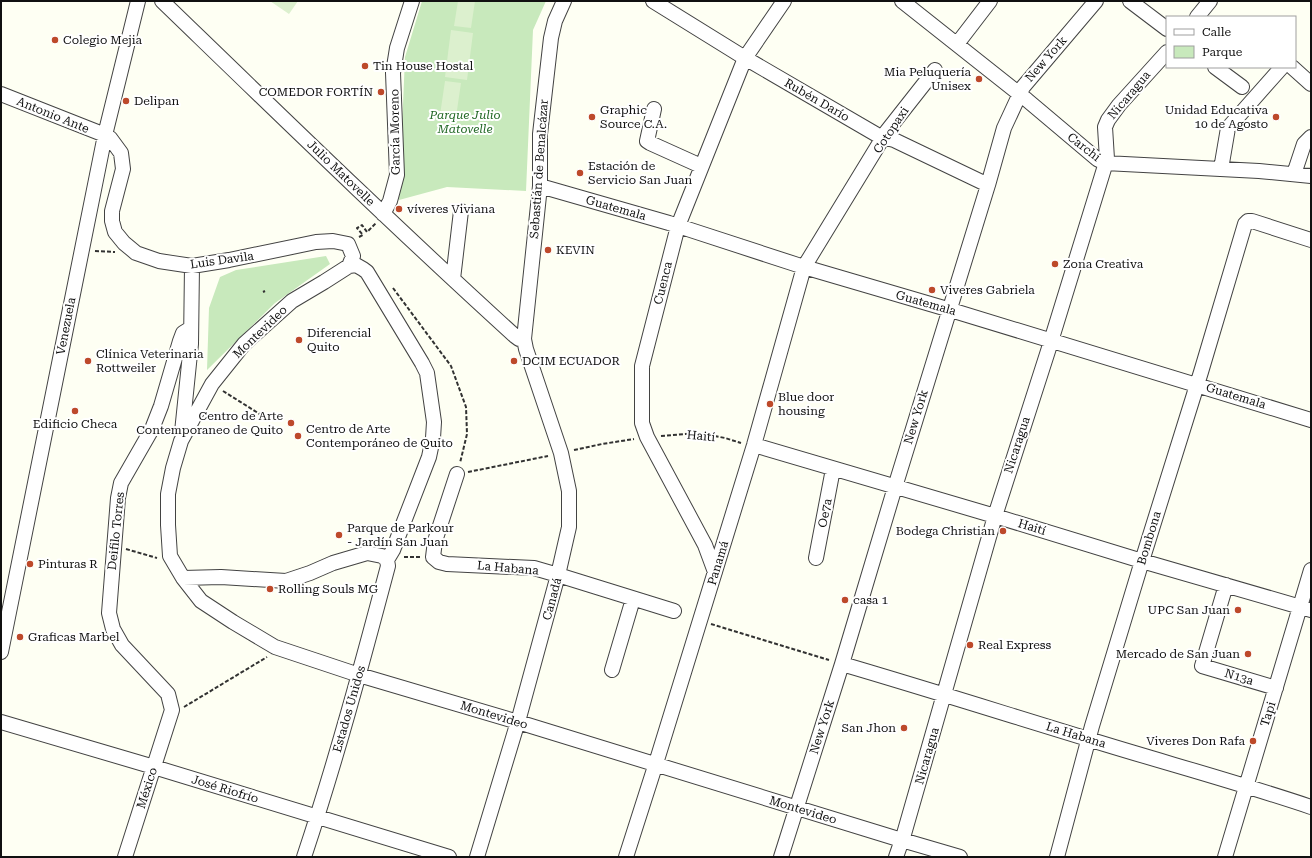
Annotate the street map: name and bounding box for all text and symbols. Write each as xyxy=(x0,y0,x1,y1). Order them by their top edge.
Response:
legend xyxy=(1166,16,1296,68)
text: Calle xyxy=(1202,25,1232,39)
place label: Colegio Mejia xyxy=(63,33,143,47)
street label: New York xyxy=(1022,33,1070,85)
marker: Colegio Mejia xyxy=(50,35,60,45)
text: Parque xyxy=(1202,45,1243,59)
place label: Tin House Hostal xyxy=(373,59,473,73)
marker: Tin House Hostal xyxy=(360,61,370,71)
place label: Mia Peluquería Unisex xyxy=(884,65,971,93)
street label: Nicaragua xyxy=(1105,68,1154,122)
marker: Mia Peluquería Unisex xyxy=(974,74,984,84)
street label: Rubén Darío xyxy=(782,76,852,124)
place label: COMEDOR FORTÍN xyxy=(259,85,373,99)
marker: COMEDOR FORTÍN xyxy=(376,87,386,97)
street label: García Moreno xyxy=(387,89,403,175)
street label: Antonio Ante xyxy=(15,94,92,136)
place label: Delipan xyxy=(134,94,180,108)
marker: Delipan xyxy=(121,96,131,106)
street label: Sebastián de Benalcázar xyxy=(527,99,551,239)
place label: Graphic Source C.A. xyxy=(600,103,667,131)
place label: Unidad Educativa 10 de Agosto xyxy=(1165,103,1268,131)
street label: Cotopaxi xyxy=(870,104,912,156)
park label: Parque Julio Matovelle xyxy=(428,108,501,136)
marker: Graphic Source C.A. xyxy=(587,112,597,122)
marker: Unidad Educativa 10 de Agosto xyxy=(1271,112,1281,122)
street label: Carchi xyxy=(1065,130,1103,164)
street label: Julio Matovelle xyxy=(304,137,378,209)
place label: Estación de Servicio San Juan xyxy=(588,159,693,187)
marker: Estación de Servicio San Juan xyxy=(575,168,585,178)
street label: Guatemala xyxy=(584,193,648,223)
place label: víveres Viviana xyxy=(407,202,495,216)
marker: víveres Viviana xyxy=(394,204,404,214)
place label: KEVIN xyxy=(556,243,595,257)
marker: KEVIN xyxy=(543,245,553,255)
street label: Luis Davila xyxy=(189,249,255,271)
place label: Zona Creativa xyxy=(1063,257,1144,271)
marker: Zona Creativa xyxy=(1050,259,1060,269)
street label: Cuenca xyxy=(651,260,675,306)
place label: Viveres Gabriela xyxy=(940,283,1035,297)
marker: Viveres Gabriela xyxy=(927,285,937,295)
street label: Guatemala xyxy=(894,288,958,318)
street label: Venezuela xyxy=(54,296,79,356)
street label: Montevideo xyxy=(230,303,290,361)
place label: Diferencial Quito xyxy=(307,326,372,354)
marker: Diferencial Quito xyxy=(294,335,304,345)
place label: Clínica Veterinaria Rottweiler xyxy=(96,347,204,375)
place label: DCIM ECUADOR xyxy=(522,354,620,368)
marker: Clínica Veterinaria Rottweiler xyxy=(83,356,93,366)
marker: DCIM ECUADOR xyxy=(509,356,519,366)
street label: Guatemala xyxy=(1204,380,1268,412)
street label: New York xyxy=(901,388,931,446)
place label: Blue door housing xyxy=(778,390,834,418)
marker: Blue door housing xyxy=(765,399,775,409)
marker: Edificio Checa xyxy=(70,406,80,416)
place label: Centro de Arte Contemporaneo de Quito xyxy=(136,409,283,437)
street label: Nicaragua xyxy=(1001,414,1033,475)
place label: Edificio Checa xyxy=(33,417,118,431)
marker: Centro de Arte Contemporaneo de Quito xyxy=(286,418,296,428)
place label: Centro de Arte Contemporáneo de Quito xyxy=(306,422,453,450)
street label: Haití xyxy=(686,428,716,444)
marker: Centro de Arte Contemporáneo de Quito xyxy=(293,431,303,441)
street label: Deifilo Torres xyxy=(105,491,127,571)
street label: Oe7a xyxy=(815,497,835,529)
street label: Bombona xyxy=(1134,509,1164,567)
street label: Haití xyxy=(1016,516,1048,538)
place label: Parque de Parkour - Jardín San Juan xyxy=(347,521,454,549)
place label: Bodega Christian xyxy=(896,524,995,538)
marker: Bodega Christian xyxy=(998,526,1008,536)
marker: Parque de Parkour - Jardín San Juan xyxy=(334,530,344,540)
street label: Panamá xyxy=(705,539,732,587)
place label: Pinturas R xyxy=(38,557,98,571)
street label: La Habana xyxy=(477,558,540,578)
marker: Pinturas R xyxy=(25,559,35,569)
street label: Canadá xyxy=(540,576,565,622)
place label: Rolling Souls MG xyxy=(278,582,379,596)
marker: Rolling Souls MG xyxy=(265,584,275,594)
place label: casa 1 xyxy=(853,593,888,607)
marker: casa 1 xyxy=(840,595,850,605)
place label: UPC San Juan xyxy=(1148,603,1230,617)
marker: UPC San Juan xyxy=(1233,605,1243,615)
place label: Graficas Marbel xyxy=(28,630,120,644)
marker: Graficas Marbel xyxy=(15,632,25,642)
place label: Real Express xyxy=(978,638,1051,652)
marker: Real Express xyxy=(965,640,975,650)
place label: Mercado de San Juan xyxy=(1116,647,1240,661)
marker: Mercado de San Juan xyxy=(1243,649,1253,659)
street label: Estados Unidos xyxy=(330,664,368,754)
street label: N13a xyxy=(1223,666,1256,688)
street label: Montevideo xyxy=(459,698,529,732)
street label: New York xyxy=(807,698,837,756)
street label: Tapi xyxy=(1258,700,1278,728)
street label: La Habana xyxy=(1044,719,1108,751)
place label: San Jhon xyxy=(842,721,896,735)
marker: San Jhon xyxy=(899,723,909,733)
street label: Nicaragua xyxy=(912,725,942,786)
place label: Viveres Don Rafa xyxy=(1146,734,1245,748)
marker: Viveres Don Rafa xyxy=(1248,736,1258,746)
street label: México xyxy=(134,766,160,810)
street label: José Riofrío xyxy=(190,772,260,806)
street label: Montevideo xyxy=(768,793,838,827)

